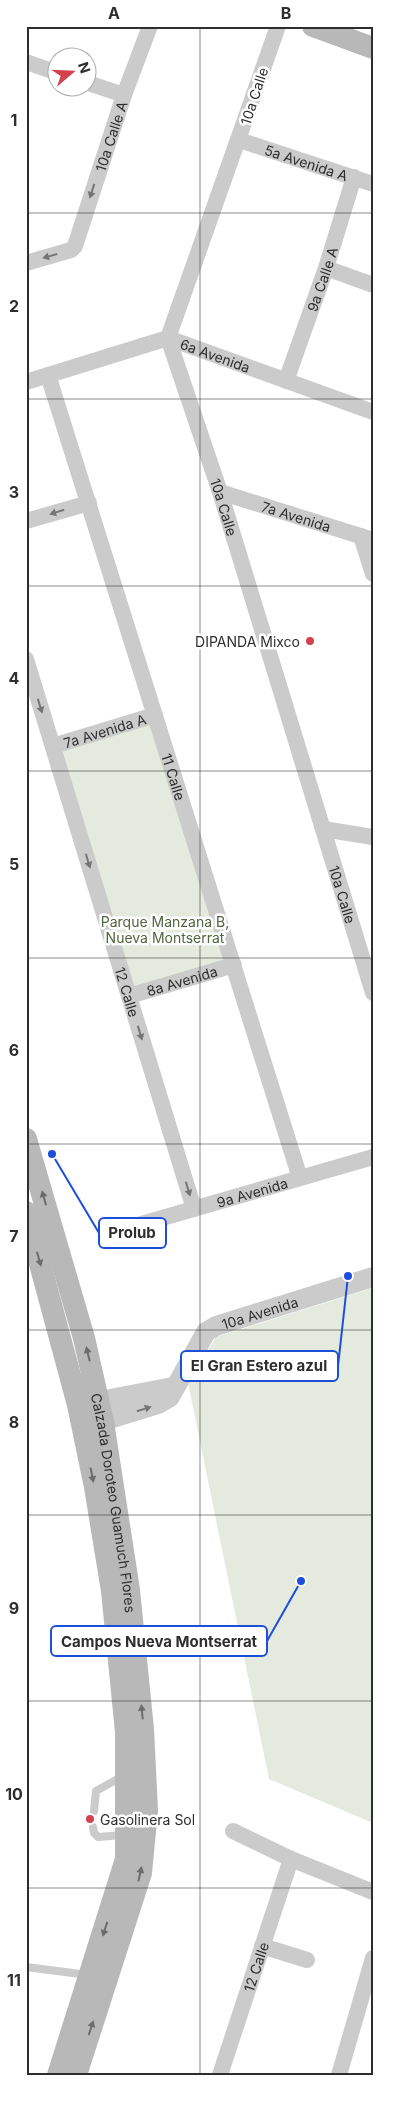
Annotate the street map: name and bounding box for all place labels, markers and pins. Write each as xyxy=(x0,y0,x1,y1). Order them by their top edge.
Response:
place label: DIPANDA Mixco xyxy=(195,633,300,650)
marker: DIPANDA Mixco xyxy=(304,635,316,647)
callout: Prolub xyxy=(99,1218,166,1248)
callout: El Gran Estero azul xyxy=(181,1351,338,1381)
callout: Campos Nueva Montserrat xyxy=(51,1626,267,1656)
place label: Gasolinera Sol xyxy=(100,1811,195,1828)
marker: Gasolinera Sol xyxy=(84,1813,96,1825)

